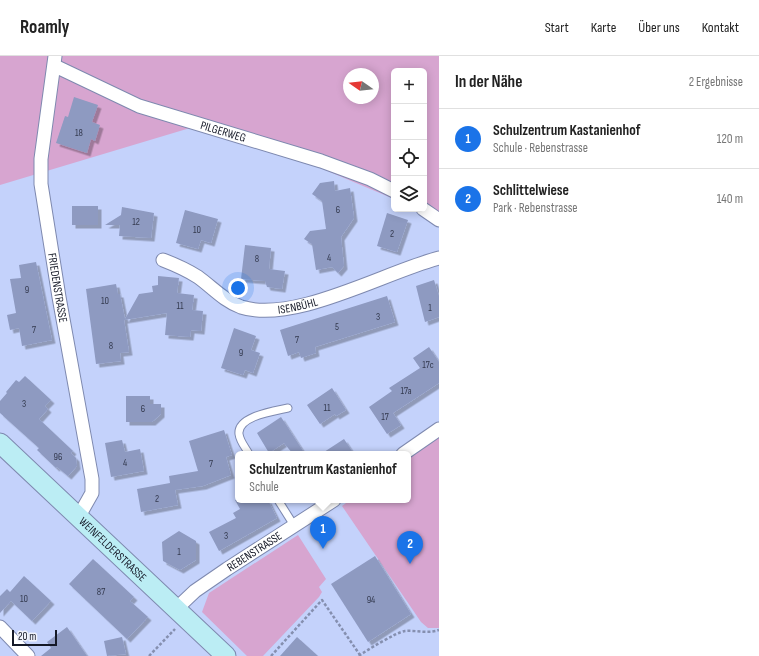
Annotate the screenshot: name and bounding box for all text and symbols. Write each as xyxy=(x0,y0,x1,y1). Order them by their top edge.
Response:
text: Roamly xyxy=(20,16,70,39)
text: Start xyxy=(545,19,569,36)
text: Karte xyxy=(591,19,616,36)
text: Über uns xyxy=(638,19,680,36)
text: Kontakt xyxy=(702,19,739,36)
north arrow xyxy=(343,68,379,104)
map controls xyxy=(391,68,427,212)
button: + xyxy=(391,68,427,104)
text: In der Nähe xyxy=(455,72,522,92)
text: 2 Ergebnisse xyxy=(689,74,743,90)
button: − xyxy=(391,104,427,140)
street label: PILGERWEG xyxy=(198,118,248,146)
text: Schulzentrum Kastanienhof xyxy=(493,121,640,140)
house number: 18 xyxy=(75,127,83,139)
text: 1 xyxy=(465,131,471,147)
text: 120 m xyxy=(717,131,743,147)
button: locate xyxy=(391,140,427,176)
text: Schule · Rebenstrasse xyxy=(493,140,588,156)
button: layers xyxy=(391,176,427,212)
text: Schlittelwiese xyxy=(493,181,569,200)
text: 2 xyxy=(465,191,471,207)
text: 140 m xyxy=(717,191,743,207)
text: Park · Rebenstrasse xyxy=(493,200,578,216)
house number: 6 xyxy=(336,204,340,216)
house number: 12 xyxy=(132,216,140,228)
house number: 10 xyxy=(193,224,201,236)
house number: 2 xyxy=(390,228,394,240)
street label: FRIEDENSTRASSE xyxy=(44,252,70,324)
house number: 4 xyxy=(327,252,331,264)
house number: 8 xyxy=(255,253,259,265)
your location xyxy=(228,278,248,298)
house number: 9 xyxy=(25,284,29,296)
street label: ISENBÜHL xyxy=(277,294,320,318)
house number: 10 xyxy=(101,295,109,307)
house number: 11 xyxy=(177,300,184,312)
house number: 1 xyxy=(428,302,432,314)
house number: 3 xyxy=(376,311,380,323)
house number: 5 xyxy=(335,321,339,333)
house number: 7 xyxy=(32,324,36,336)
house number: 7 xyxy=(295,334,299,346)
house number: 8 xyxy=(109,340,113,352)
house number: 9 xyxy=(239,347,243,359)
house number: 17c xyxy=(422,359,434,371)
house number: 17a xyxy=(400,385,412,397)
house number: 3 xyxy=(22,398,26,410)
house number: 11 xyxy=(324,402,331,414)
house number: 6 xyxy=(141,403,145,415)
house number: 17 xyxy=(381,411,389,423)
house number: 96 xyxy=(54,451,62,463)
popup xyxy=(235,451,411,503)
house number: 4 xyxy=(123,457,127,469)
house number: 7 xyxy=(209,458,213,470)
text: Schulzentrum Kastanienhof xyxy=(249,460,397,479)
text: Schule xyxy=(249,479,279,495)
house number: 2 xyxy=(155,493,159,505)
street label: WEINFELDERSTRASSE xyxy=(75,514,149,585)
pin: 1 xyxy=(310,516,336,549)
street label: REBENSTRASSE xyxy=(224,529,285,575)
house number: 3 xyxy=(224,530,228,542)
pin: 2 xyxy=(397,531,423,564)
house number: 1 xyxy=(177,546,181,558)
house number: 87 xyxy=(97,586,105,598)
house number: 10 xyxy=(20,593,28,605)
house number: 94 xyxy=(367,594,375,606)
scale bar xyxy=(12,628,57,647)
text: 20 m xyxy=(18,630,36,643)

